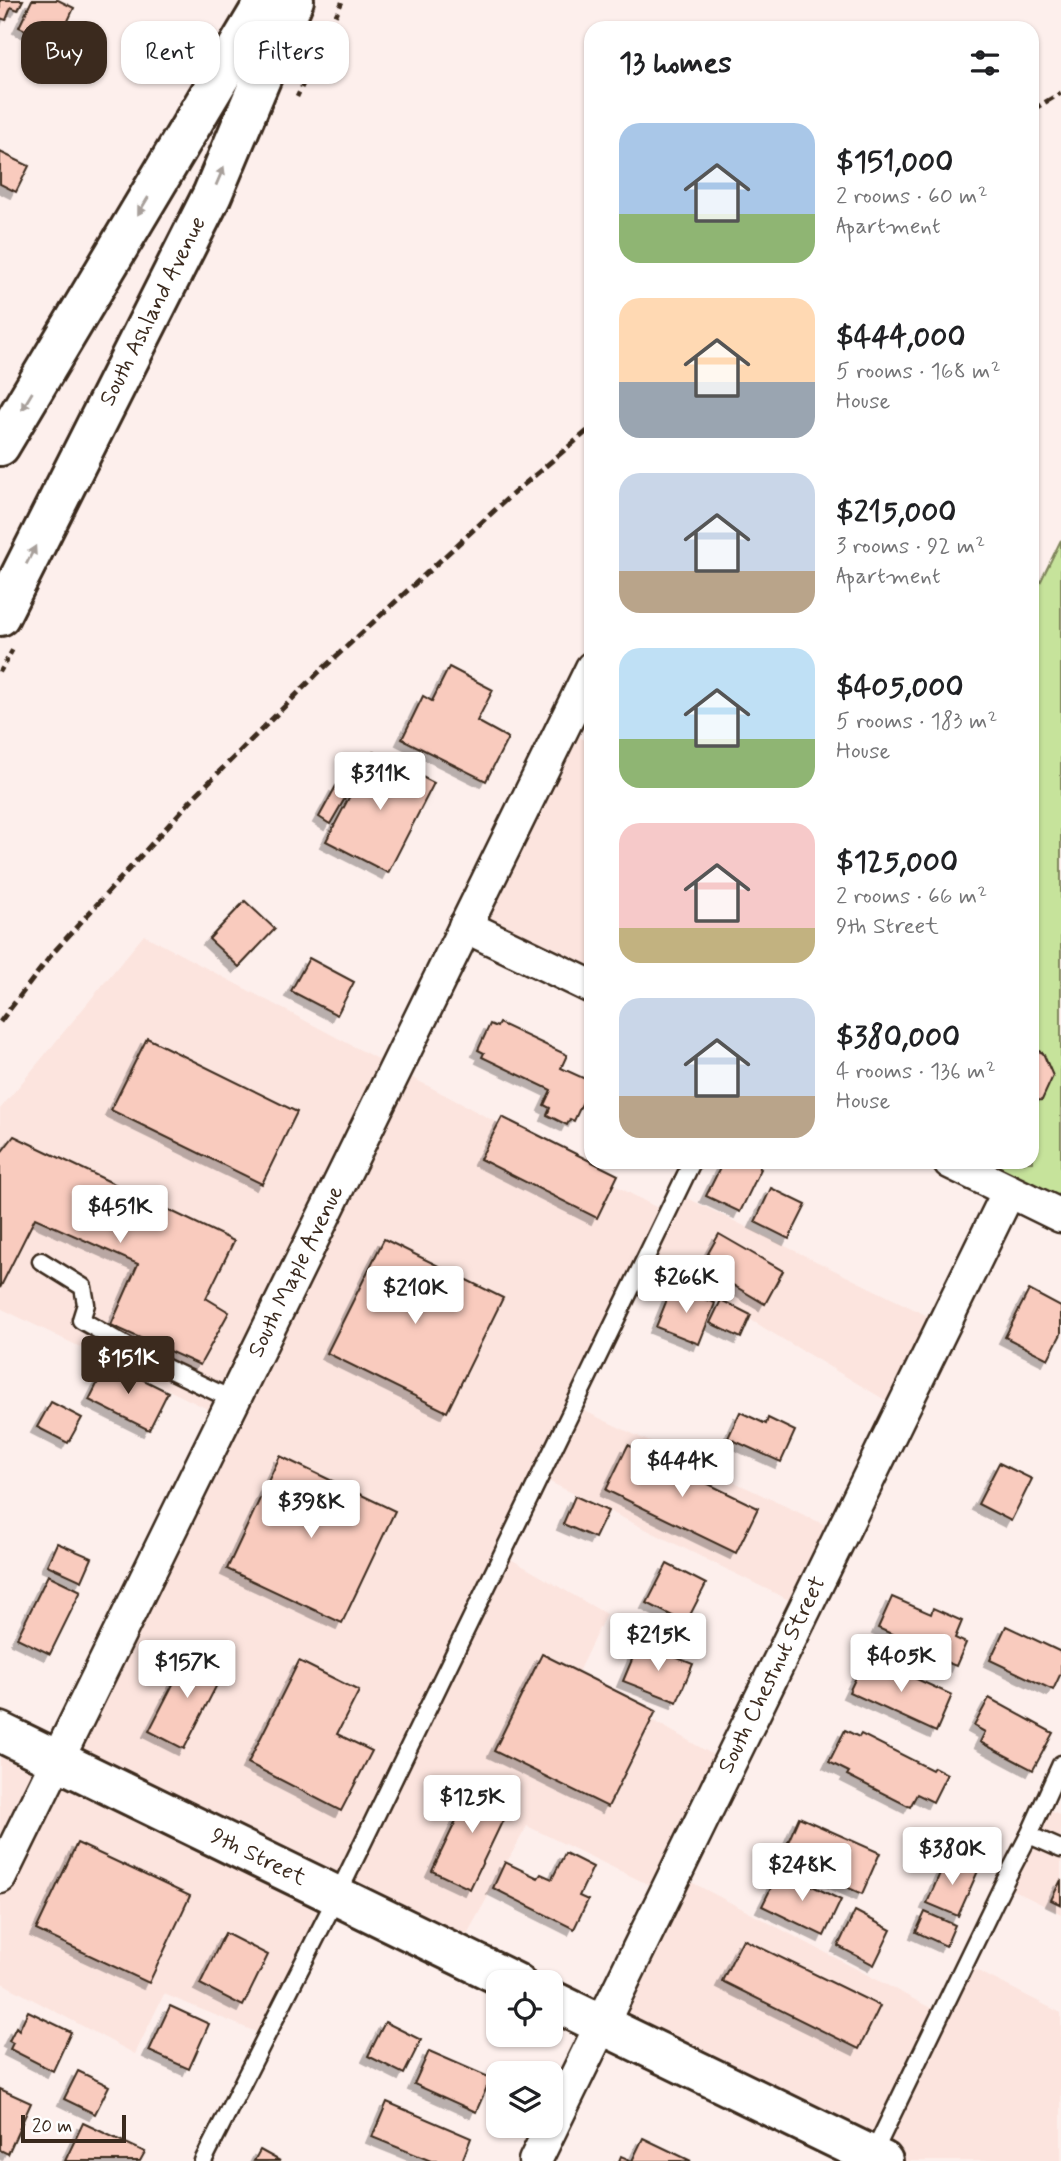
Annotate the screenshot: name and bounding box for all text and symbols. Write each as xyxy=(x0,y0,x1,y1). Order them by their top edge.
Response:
chip: Buy xyxy=(21,21,107,84)
chip: Rent xyxy=(121,21,220,84)
chip: Filters xyxy=(234,21,349,84)
text: 13 homes xyxy=(619,44,732,83)
icon: filters xyxy=(966,44,1004,82)
text: $151,000 xyxy=(836,143,953,182)
icon: home xyxy=(675,151,759,235)
one-way arrow xyxy=(214,166,226,186)
text: 2 rooms · 60 m² xyxy=(836,182,988,212)
one-way arrow xyxy=(137,196,149,215)
street label: South Ashland Avenue xyxy=(93,212,214,411)
text: Apartment xyxy=(836,212,941,242)
text: $444,000 xyxy=(836,318,965,357)
icon: home xyxy=(675,326,759,410)
text: 5 rooms · 168 m² xyxy=(836,357,1001,387)
text: House xyxy=(836,387,890,417)
one-way arrow xyxy=(20,392,33,411)
text: $215,000 xyxy=(836,493,956,532)
icon: home xyxy=(675,501,759,585)
text: 3 rooms · 92 m² xyxy=(836,532,985,562)
one-way arrow xyxy=(26,545,37,565)
text: Apartment xyxy=(836,562,941,592)
text: $405,000 xyxy=(836,668,963,707)
icon: home xyxy=(675,676,759,760)
text: 5 rooms · 183 m² xyxy=(836,707,997,737)
text: House xyxy=(836,737,890,767)
pin: $311K xyxy=(331,752,429,812)
text: $311K xyxy=(351,760,410,790)
text: $125,000 xyxy=(836,843,958,882)
icon: home xyxy=(675,851,759,935)
text: 2 rooms · 66 m² xyxy=(836,882,987,912)
text: 9th Street xyxy=(836,912,939,942)
text: $380,000 xyxy=(836,1018,960,1057)
icon: home xyxy=(675,1026,759,1110)
text: 4 rooms · 136 m² xyxy=(836,1057,996,1087)
text: House xyxy=(836,1087,890,1117)
street label: South Maple Avenue xyxy=(242,1180,351,1363)
pin: $451K xyxy=(71,1186,169,1245)
text: $451K xyxy=(88,1193,152,1223)
pin: $266K xyxy=(637,1256,735,1315)
text: $266K xyxy=(654,1263,718,1293)
pin: $210K xyxy=(366,1266,464,1326)
text: $210K xyxy=(383,1274,447,1304)
pin: $151K xyxy=(79,1336,177,1396)
text: $151K xyxy=(97,1344,159,1374)
pin: $444K xyxy=(633,1440,731,1499)
text: $444K xyxy=(647,1447,717,1477)
pin: $398K xyxy=(262,1480,360,1540)
text: $398K xyxy=(278,1488,344,1518)
street label: South Chestnut Street xyxy=(712,1571,833,1778)
pin: $215K xyxy=(609,1614,707,1673)
text: $215K xyxy=(626,1621,690,1651)
pin: $405K xyxy=(852,1634,950,1694)
pin: $157K xyxy=(138,1640,236,1700)
text: $405K xyxy=(866,1642,936,1672)
text: $157K xyxy=(154,1648,220,1678)
pin: $125K xyxy=(423,1776,521,1835)
text: $125K xyxy=(440,1783,504,1813)
street label: 9th Street xyxy=(205,1822,311,1894)
pin: $380K xyxy=(903,1828,1001,1887)
text: $380K xyxy=(919,1835,985,1865)
pin: $248K xyxy=(753,1843,851,1903)
text: $248K xyxy=(768,1851,836,1881)
map controls xyxy=(486,1970,563,2138)
button: locate xyxy=(486,1970,563,2047)
button: layers xyxy=(486,2061,563,2138)
scale bar xyxy=(21,2112,126,2144)
text: 20 m xyxy=(32,2114,72,2139)

